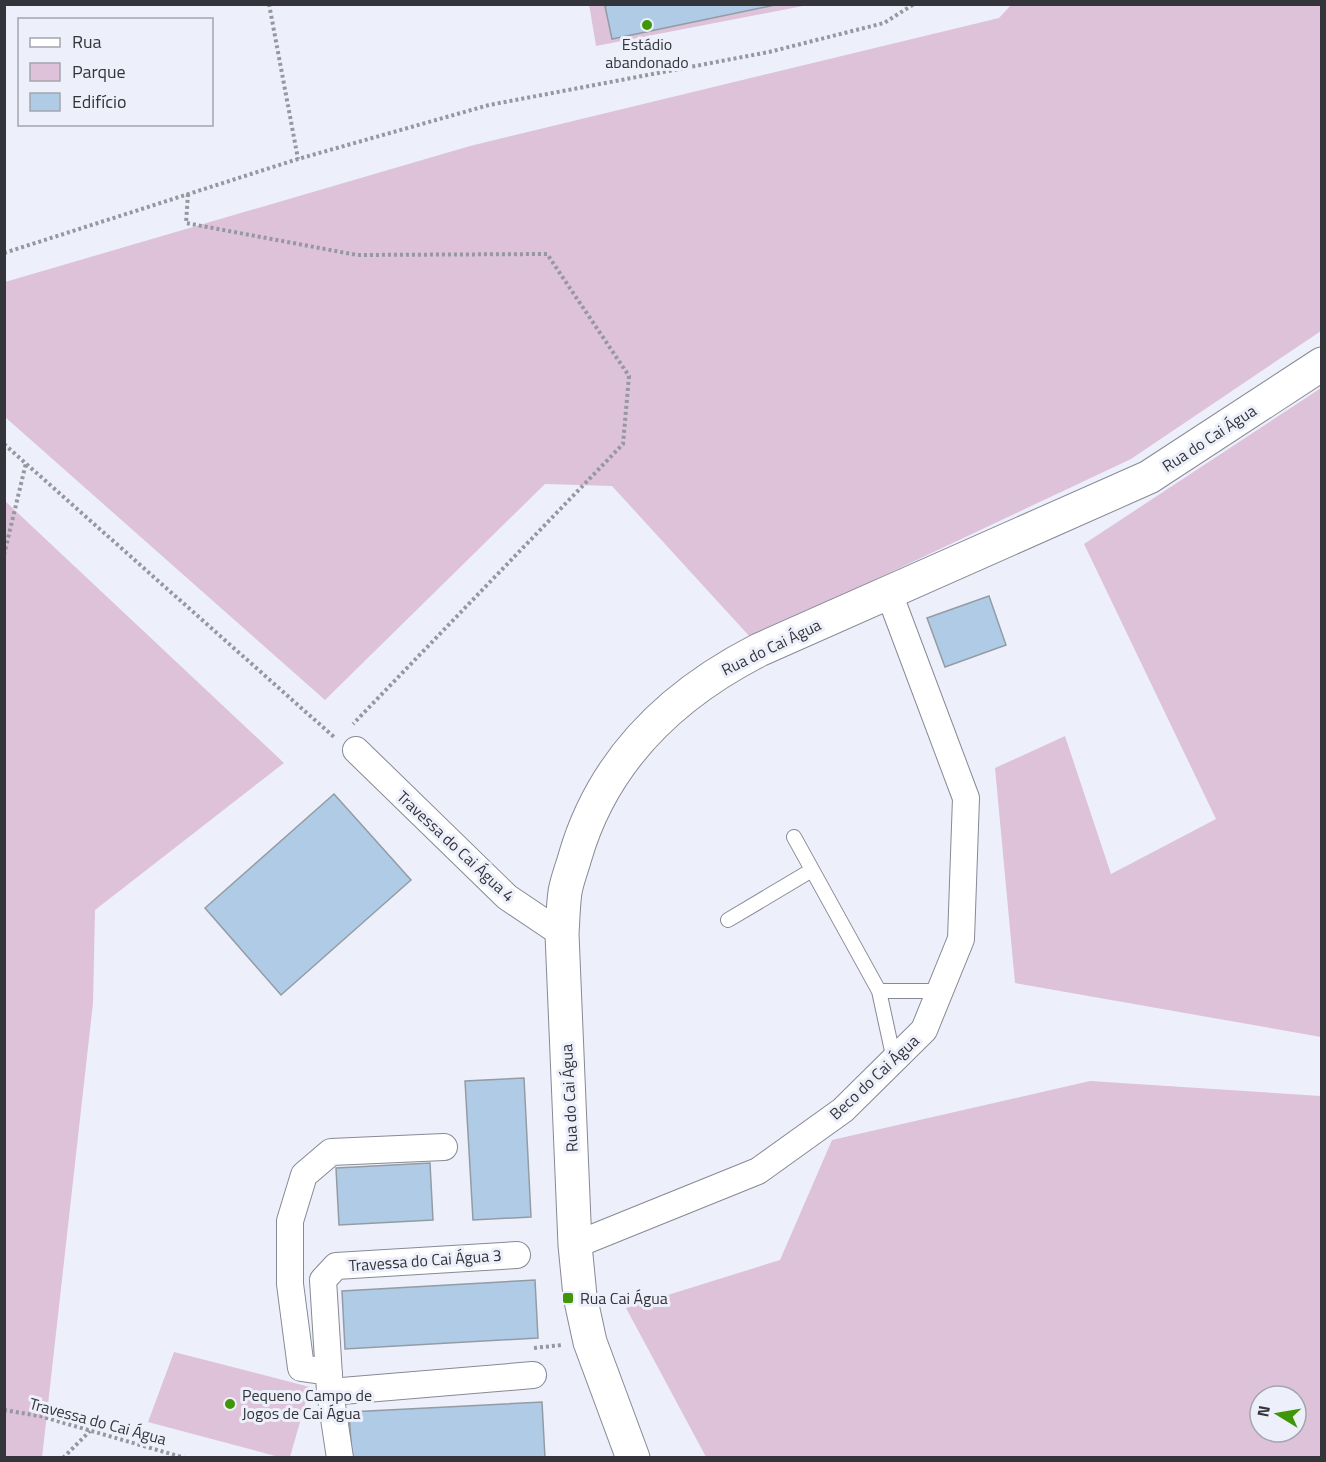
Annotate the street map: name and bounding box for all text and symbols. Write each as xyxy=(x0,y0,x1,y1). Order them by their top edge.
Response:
legend xyxy=(18,18,213,126)
marker: Estádio abandonado xyxy=(640,18,654,32)
text: Rua xyxy=(72,28,102,55)
place label: Estádio abandonado xyxy=(605,32,689,74)
text: Parque xyxy=(72,58,126,85)
text: Edifício xyxy=(72,88,126,115)
street label: Rua do Cai Água xyxy=(1157,398,1261,478)
street label: Rua do Cai Água xyxy=(717,613,825,681)
street label: Travessa do Cai Água 4 xyxy=(392,785,520,907)
street label: Beco do Cai Água xyxy=(824,1029,924,1125)
street label: Rua do Cai Água xyxy=(554,1043,584,1153)
street label: Travessa do Cai Água 3 xyxy=(348,1243,502,1277)
place label: Rua Cai Água xyxy=(580,1286,668,1310)
marker: Rua Cai Água xyxy=(561,1291,575,1305)
place label: Pequeno Campo de Jogos de Cai Água xyxy=(242,1383,372,1425)
north arrow xyxy=(1248,1384,1308,1444)
street label: Travessa do Cai Água xyxy=(27,1391,169,1451)
marker: Pequeno Campo de Jogos de Cai Água xyxy=(223,1397,237,1411)
text: N xyxy=(1250,1403,1276,1419)

